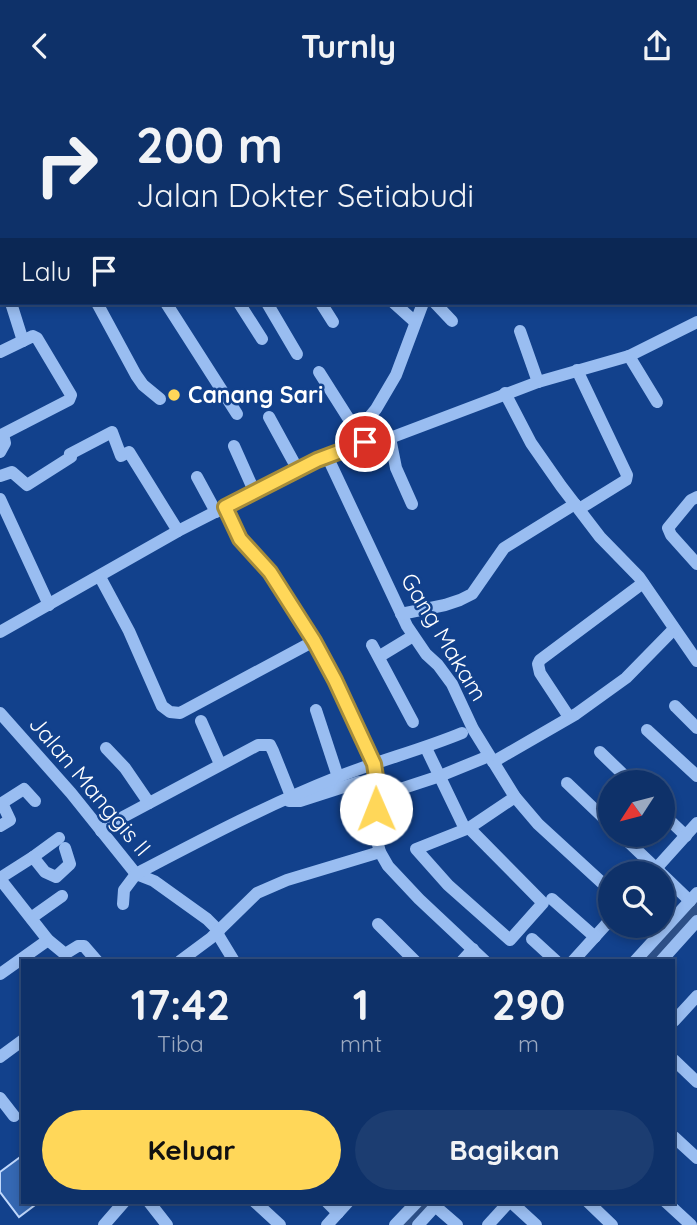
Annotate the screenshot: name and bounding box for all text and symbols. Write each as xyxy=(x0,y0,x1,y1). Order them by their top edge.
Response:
text: Turnly xyxy=(301,26,396,66)
icon: back xyxy=(21,27,59,65)
icon: share xyxy=(638,27,676,65)
text: 200 m xyxy=(136,114,283,175)
icon: right xyxy=(21,119,112,210)
text: Jalan Dokter Setiabudi xyxy=(136,175,474,215)
icon: arrive xyxy=(85,252,123,290)
text: Lalu xyxy=(21,255,71,288)
place label: Canang Sari xyxy=(188,380,323,409)
marker: Canang Sari xyxy=(166,387,182,403)
pin xyxy=(335,412,395,472)
icon: arrive xyxy=(346,423,384,461)
street label: Gang Makam xyxy=(395,567,494,706)
street label: Jalan Manggis II xyxy=(23,710,158,862)
north arrow xyxy=(598,770,676,847)
map controls xyxy=(598,770,675,938)
position arrow xyxy=(339,772,413,846)
button: search xyxy=(598,861,675,938)
text: 17:42 xyxy=(131,978,230,1031)
text: 1 xyxy=(353,978,369,1031)
text: 290 xyxy=(492,978,565,1031)
text: Tiba xyxy=(157,1029,204,1058)
text: mnt xyxy=(340,1029,382,1058)
text: m xyxy=(518,1029,539,1058)
button: Keluar xyxy=(42,1110,341,1190)
button: Bagikan xyxy=(355,1110,654,1190)

